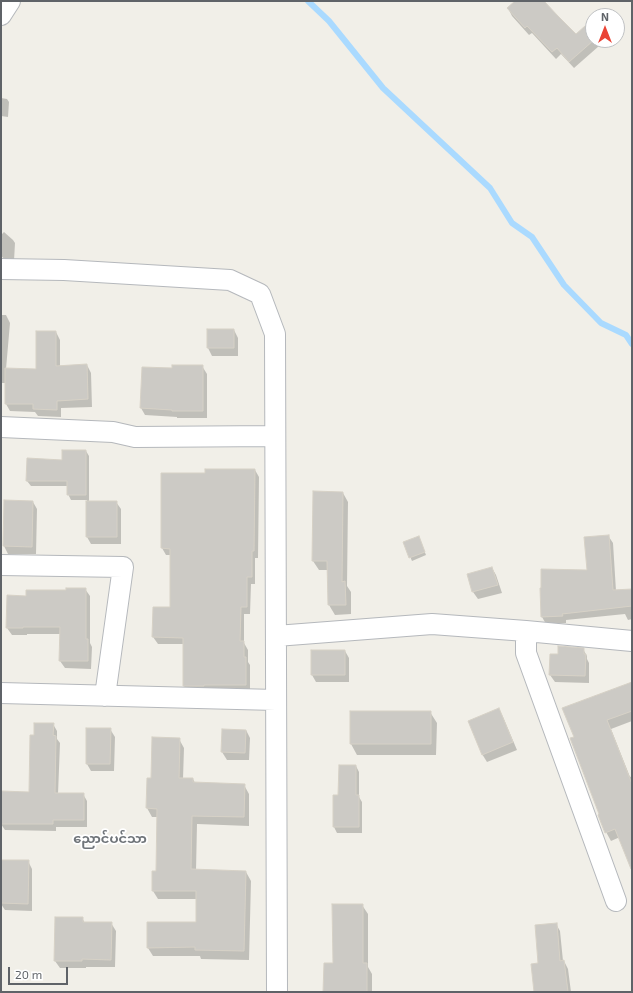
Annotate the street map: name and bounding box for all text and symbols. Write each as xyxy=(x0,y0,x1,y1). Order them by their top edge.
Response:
north arrow xyxy=(585,8,625,48)
text: N xyxy=(601,10,609,23)
district label: ညောင်ပင်သာ xyxy=(73,831,147,847)
scale bar xyxy=(10,959,70,985)
text: 20 m xyxy=(15,967,42,981)

